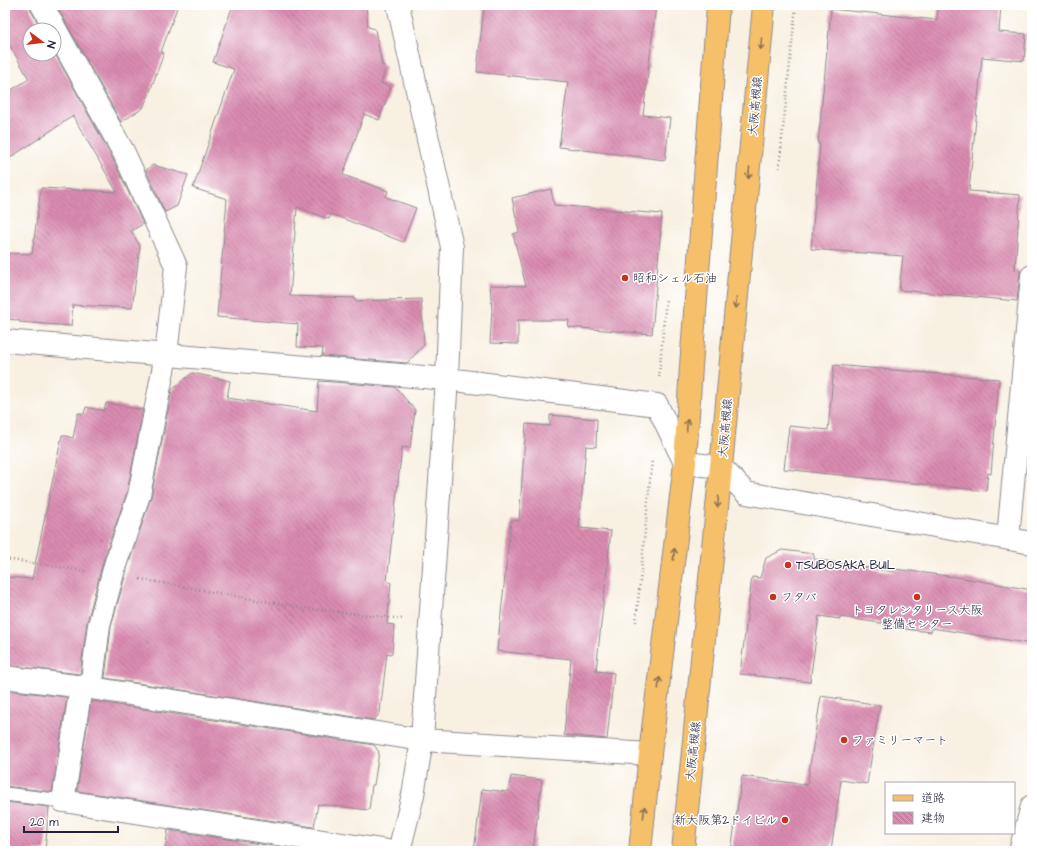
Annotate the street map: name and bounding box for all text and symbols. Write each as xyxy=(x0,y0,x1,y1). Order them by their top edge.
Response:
north arrow xyxy=(22,22,62,62)
one-way arrow xyxy=(757,37,764,50)
text: N xyxy=(43,39,59,50)
street label: 大阪高槻線 xyxy=(744,75,767,137)
one-way arrow xyxy=(745,166,752,179)
place label: 昭和シェル石油 xyxy=(633,270,717,287)
marker: 昭和シェル石油 xyxy=(620,273,630,283)
one-way arrow xyxy=(733,296,740,309)
street label: 大阪高槻線 xyxy=(714,397,737,459)
one-way arrow xyxy=(684,419,691,432)
one-way arrow xyxy=(714,495,722,508)
one-way arrow xyxy=(670,548,678,561)
place label: TSUBOSAKA BUIL xyxy=(796,557,896,574)
marker: TSUBOSAKA BUIL xyxy=(783,560,793,570)
place label: フタバ xyxy=(781,589,817,606)
marker: フタバ xyxy=(768,592,778,602)
marker: トヨタレンタリース大阪 整備センター xyxy=(912,592,922,602)
place label: トヨタレンタリース大阪 整備センター xyxy=(852,602,982,633)
one-way arrow xyxy=(655,677,663,690)
street label: 大阪高槻線 xyxy=(682,720,705,782)
place label: ファミリーマート xyxy=(852,732,948,749)
marker: ファミリーマート xyxy=(839,735,849,745)
legend xyxy=(885,782,1015,834)
text: 道路 xyxy=(921,790,945,807)
one-way arrow xyxy=(641,806,648,819)
scale bar xyxy=(24,808,118,834)
text: 建物 xyxy=(921,810,945,827)
place label: 新大阪第2ドイビル xyxy=(674,812,777,829)
text: 20 m xyxy=(30,814,59,831)
marker: 新大阪第2ドイビル xyxy=(780,815,790,825)

